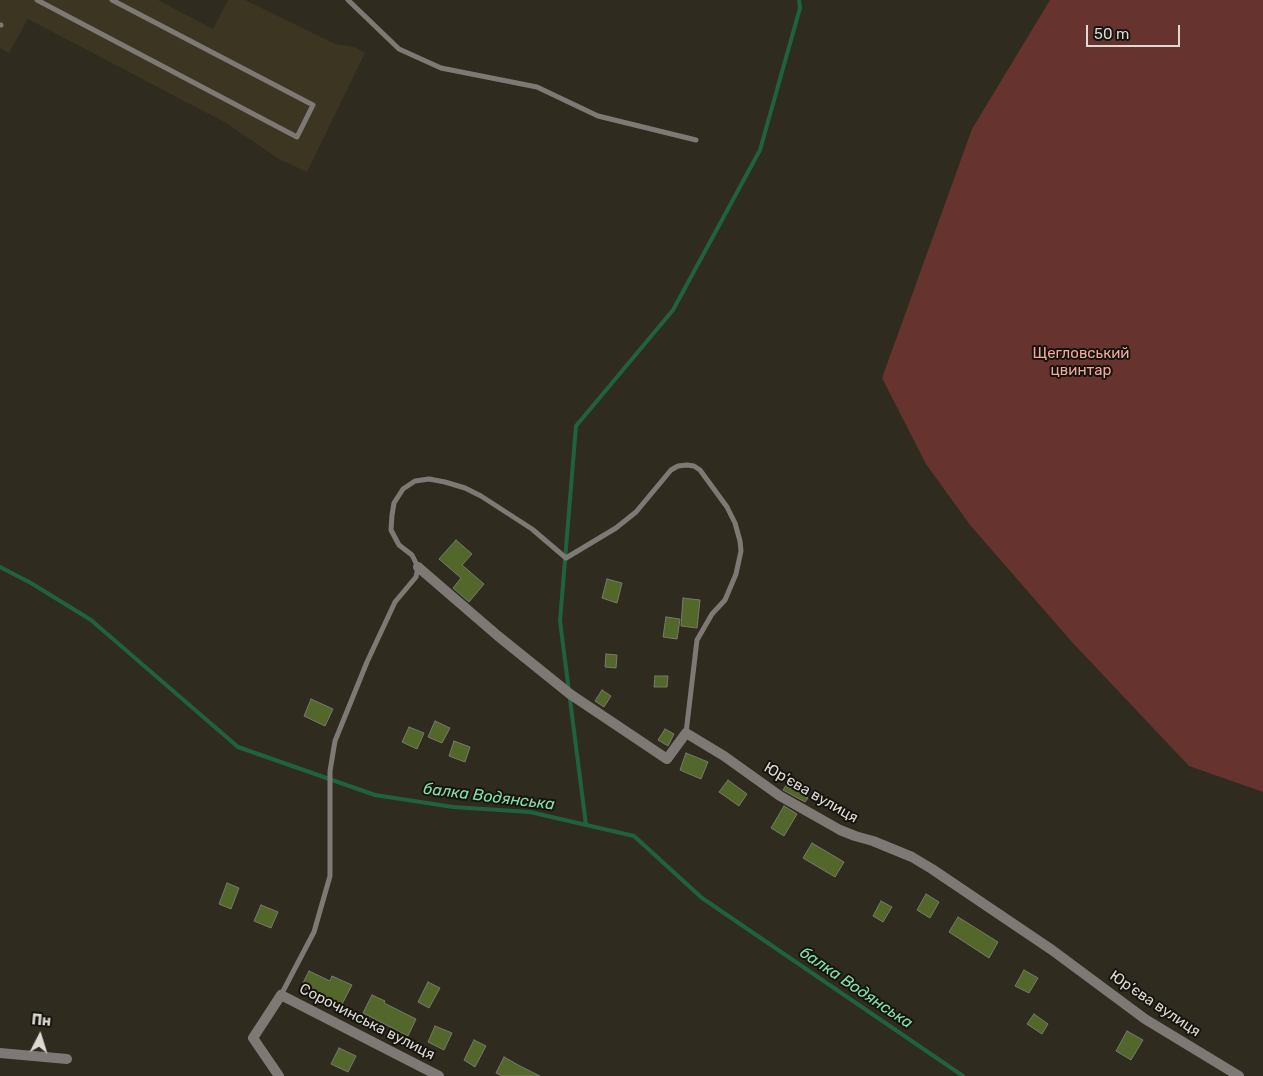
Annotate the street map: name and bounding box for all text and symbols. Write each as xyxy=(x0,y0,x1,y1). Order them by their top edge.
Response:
scale bar xyxy=(1088,15,1182,47)
text: 50 m xyxy=(1094,25,1129,43)
park label: Щегловський цвинтар xyxy=(1033,345,1129,380)
street label: Юр’єва вулиця xyxy=(761,759,861,827)
water label: балка Водянська xyxy=(422,779,556,815)
water label: балка Водянська xyxy=(796,943,916,1033)
street label: Юр’єва вулиця xyxy=(1106,967,1204,1041)
street label: Сорочинська вулиця xyxy=(296,980,438,1064)
north arrow xyxy=(15,1011,65,1061)
text: Пн xyxy=(31,1011,52,1030)

